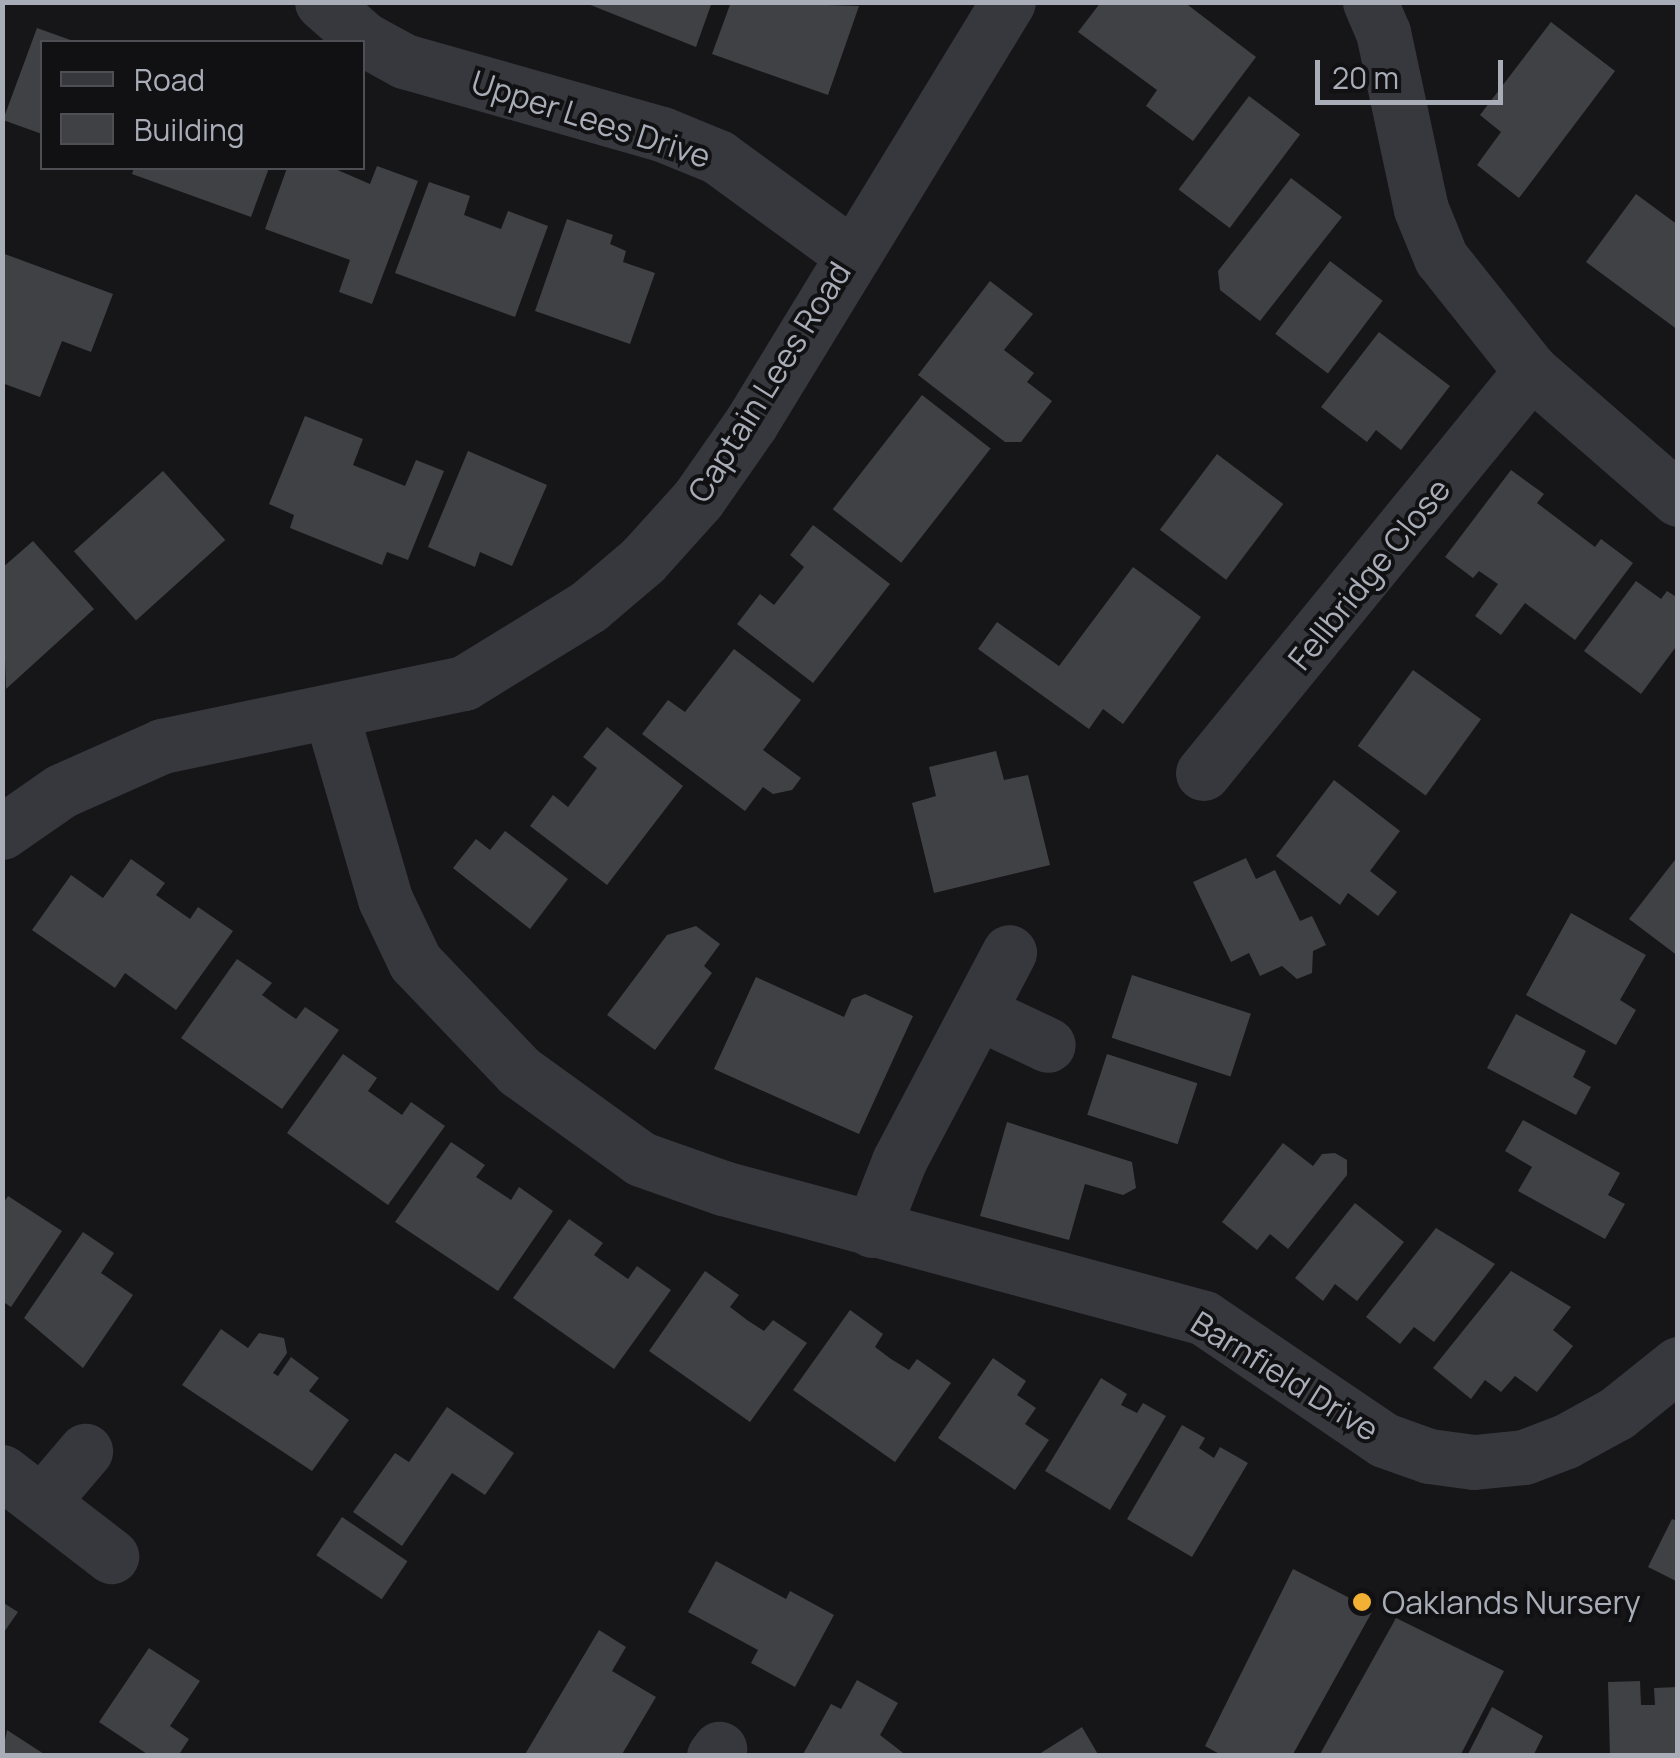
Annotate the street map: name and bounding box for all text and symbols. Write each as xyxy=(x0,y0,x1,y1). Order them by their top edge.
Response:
legend xyxy=(40,40,365,170)
scale bar xyxy=(1320,40,1508,102)
text: 20 m xyxy=(1332,57,1399,98)
text: Road xyxy=(134,59,205,100)
street label: Upper Lees Drive xyxy=(467,62,715,176)
text: Building xyxy=(134,109,245,150)
street label: Captain Lees Road xyxy=(680,255,858,509)
street label: Fellbridge Close xyxy=(1280,471,1458,677)
street label: Barnfield Drive xyxy=(1184,1303,1386,1449)
place label: Oaklands Nursery xyxy=(1382,1583,1641,1621)
marker: Oaklands Nursery xyxy=(1351,1591,1373,1613)

